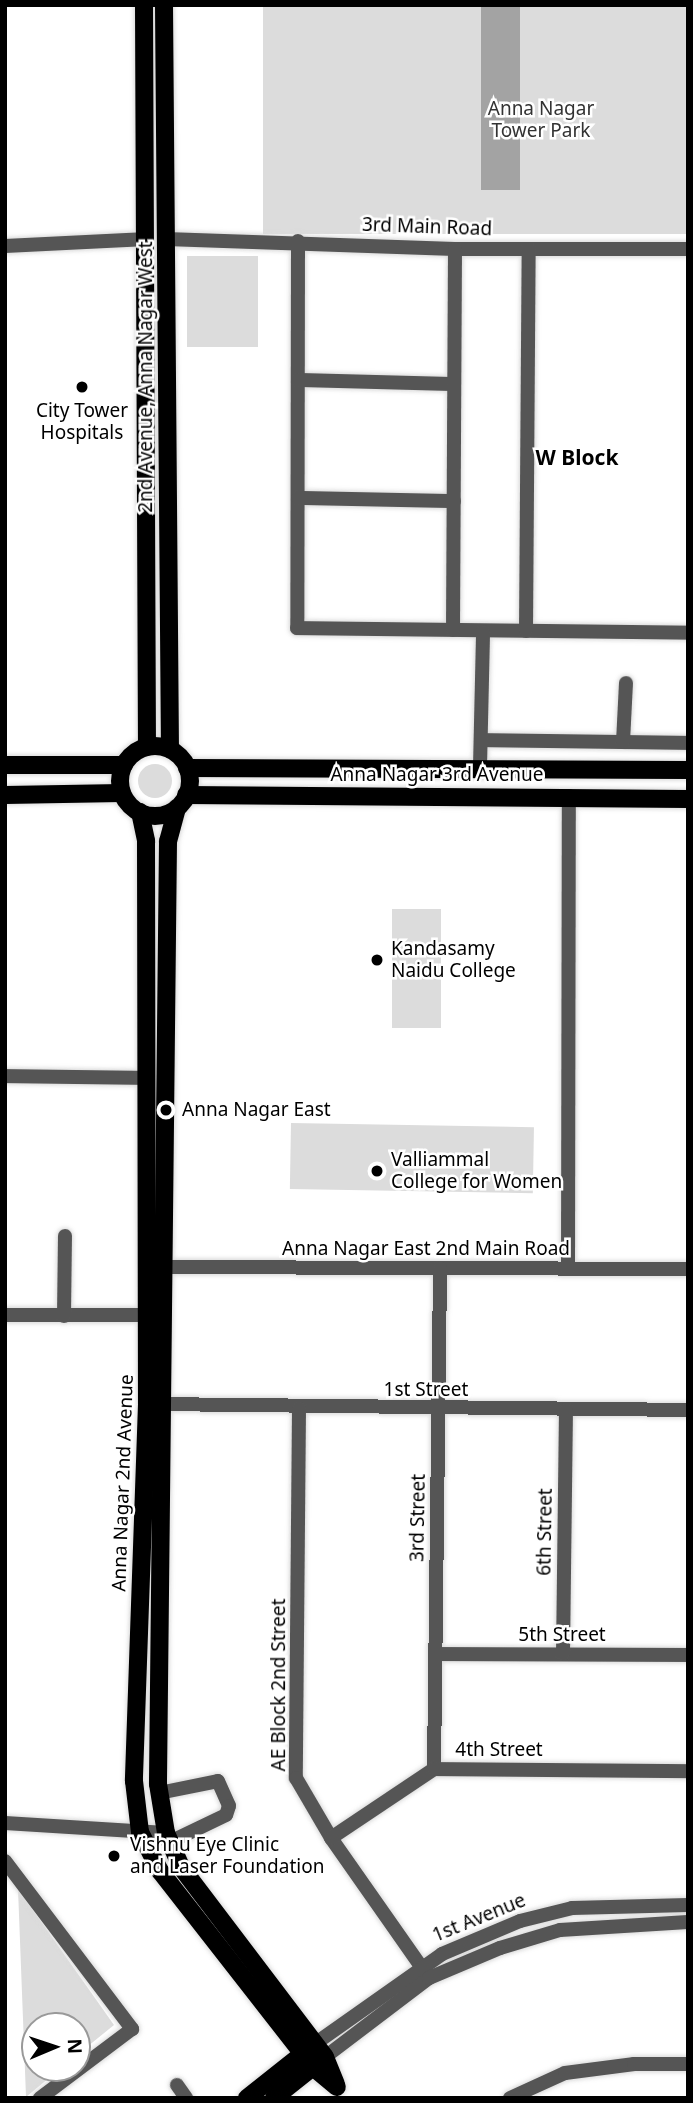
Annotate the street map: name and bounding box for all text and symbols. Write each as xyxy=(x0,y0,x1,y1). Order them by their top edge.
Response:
park label: Anna Nagar Tower Park xyxy=(488,98,594,142)
street label: 3rd Main Road xyxy=(362,213,492,241)
street label: 2nd Avenue, Anna Nagar West xyxy=(135,241,157,513)
marker: City Tower Hospitals xyxy=(72,377,92,397)
place label: City Tower Hospitals xyxy=(36,400,128,444)
district label: W Block xyxy=(536,444,618,470)
street label: Anna Nagar 3rd Avenue xyxy=(330,764,544,786)
place label: Kandasamy Naidu College xyxy=(391,938,516,982)
marker: Kandasamy Naidu College xyxy=(369,952,385,968)
place label: Anna Nagar East xyxy=(182,1099,331,1121)
marker: Anna Nagar East xyxy=(156,1100,176,1120)
place label: Valliammal College for Women xyxy=(391,1149,562,1193)
marker: Valliammal College for Women xyxy=(369,1163,385,1179)
street label: Anna Nagar East 2nd Main Road xyxy=(282,1238,570,1260)
street label: Anna Nagar 2nd Avenue xyxy=(108,1374,138,1592)
street label: 1st Street xyxy=(384,1379,468,1401)
street label: 3rd Street xyxy=(406,1474,430,1562)
street label: 6th Street xyxy=(533,1488,557,1576)
street label: AE Block 2nd Street xyxy=(268,1599,290,1771)
street label: 5th Street xyxy=(518,1624,606,1646)
street label: 4th Street xyxy=(455,1739,543,1761)
place label: Vishnu Eye Clinic and Laser Foundation xyxy=(130,1834,324,1878)
marker: Vishnu Eye Clinic and Laser Foundation xyxy=(104,1846,124,1866)
street label: 1st Avenue xyxy=(429,1889,529,1947)
north arrow xyxy=(21,2012,91,2082)
text: N xyxy=(62,2038,88,2055)

